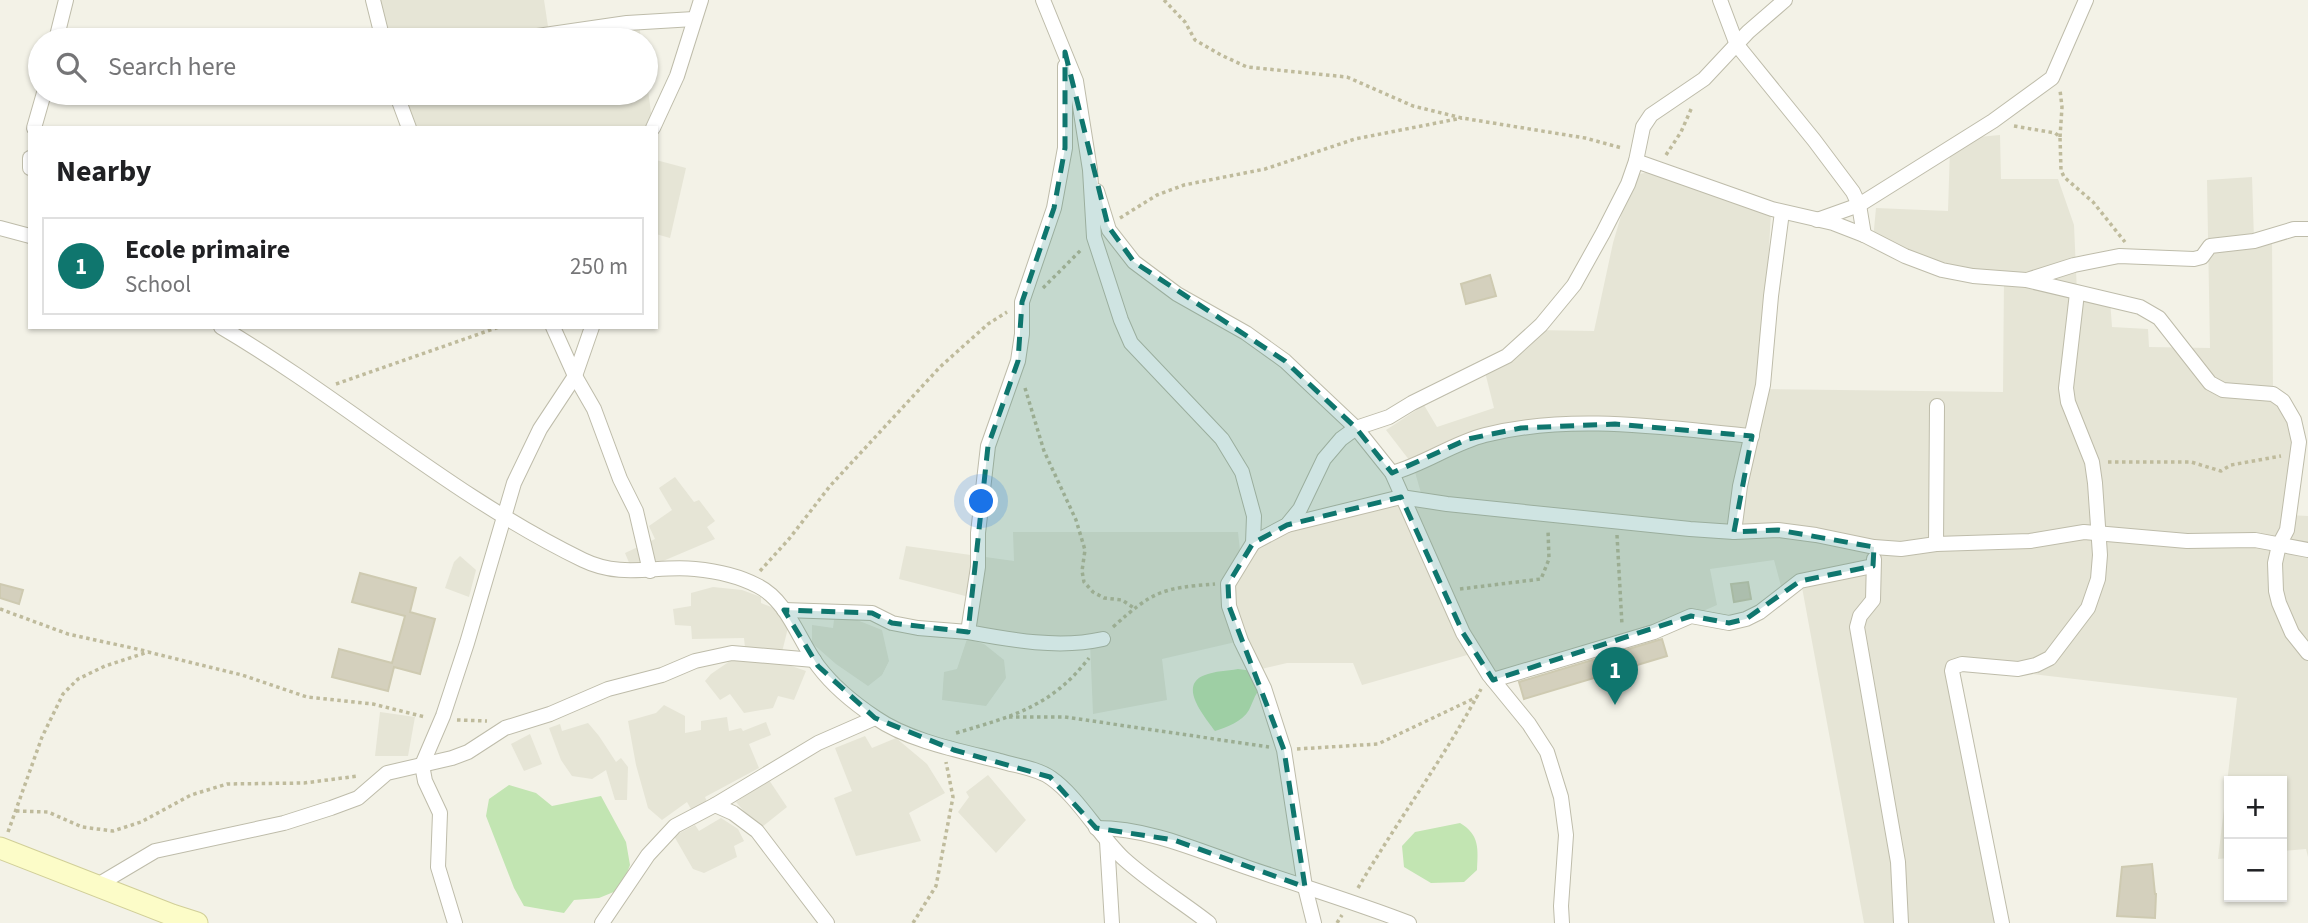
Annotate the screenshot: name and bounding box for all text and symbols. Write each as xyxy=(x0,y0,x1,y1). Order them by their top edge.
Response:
search box xyxy=(28,28,658,105)
icon: search xyxy=(52,48,90,86)
text: Search here xyxy=(108,48,236,85)
text: Nearby xyxy=(56,150,151,193)
text: Ecole primaire xyxy=(125,231,290,268)
text: 1 xyxy=(75,250,87,283)
text: 250 m xyxy=(570,250,628,283)
text: School xyxy=(125,268,191,301)
your location xyxy=(964,484,998,518)
pin: 1 xyxy=(1592,647,1638,705)
map controls xyxy=(2224,776,2287,902)
button: + xyxy=(2224,776,2287,839)
button: − xyxy=(2224,839,2287,902)

